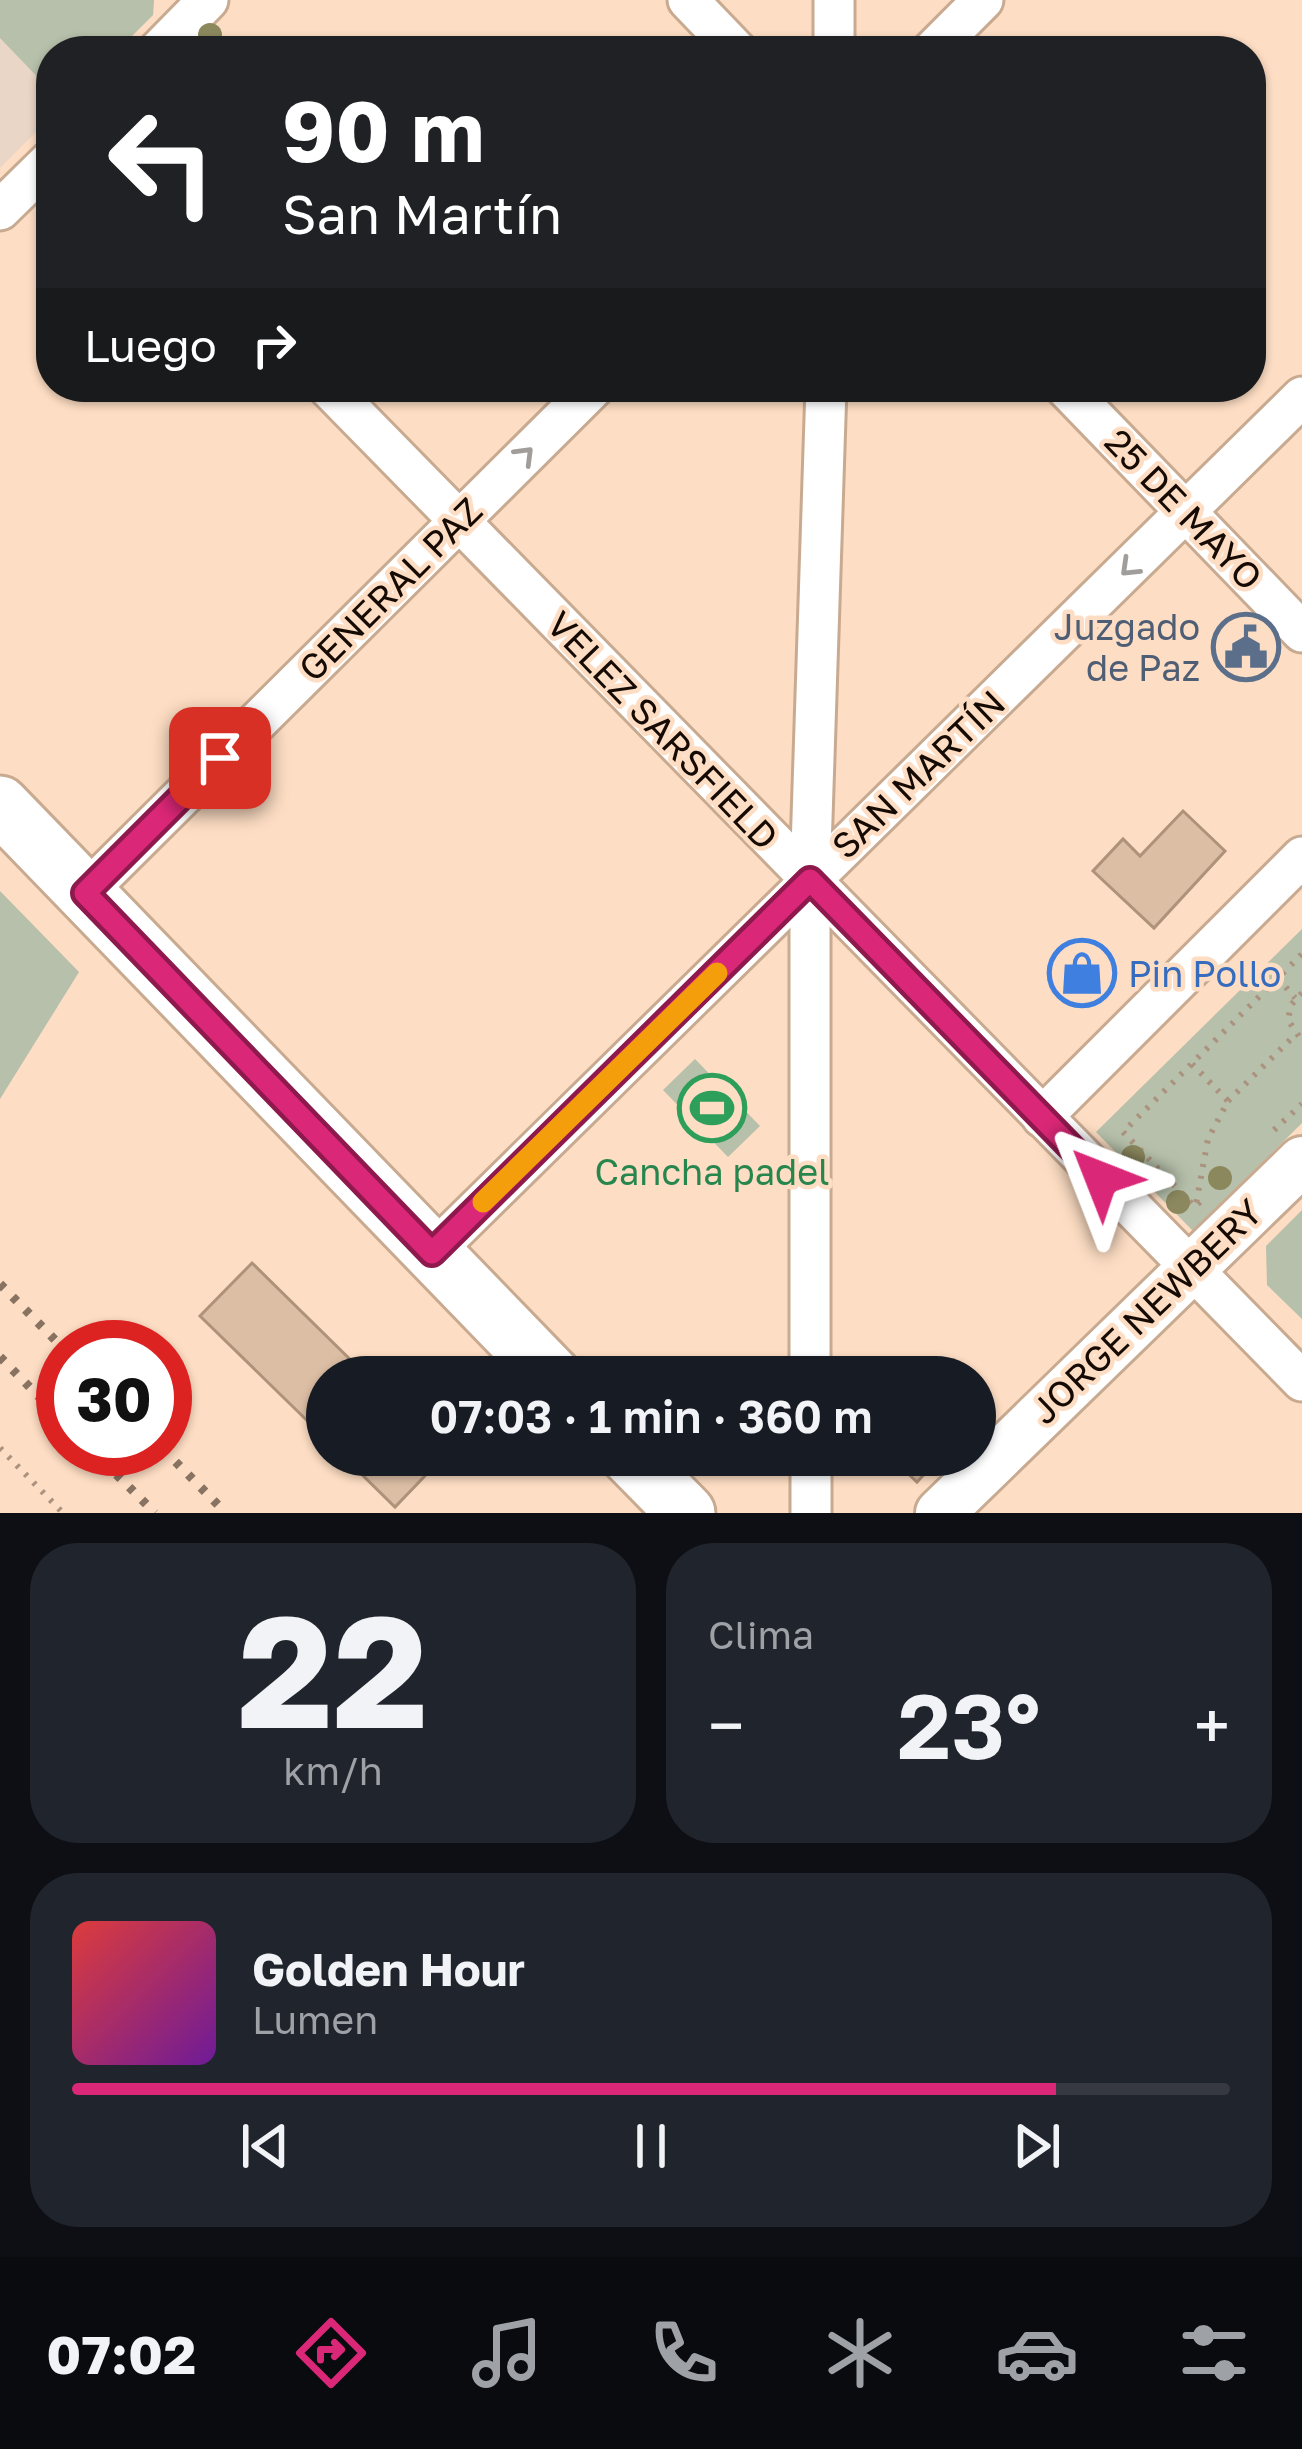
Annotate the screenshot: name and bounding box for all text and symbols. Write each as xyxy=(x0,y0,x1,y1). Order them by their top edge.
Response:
text: 90 m xyxy=(282,80,484,180)
icon: left xyxy=(84,84,240,240)
text: San Martín xyxy=(282,181,562,246)
icon: right xyxy=(241,312,307,378)
text: Luego xyxy=(84,318,217,372)
street label: 25 DE MAYO xyxy=(1097,420,1271,598)
one-way arrow xyxy=(511,447,533,469)
street label: GENERAL PAZ xyxy=(290,489,490,689)
one-way arrow xyxy=(1121,553,1143,575)
street label: VELEZ SARSFIELD xyxy=(539,602,787,858)
place label: Juzgado de Paz xyxy=(1054,605,1200,689)
public building icon: Juzgado de Paz xyxy=(1211,612,1281,682)
street label: SAN MARTÍN xyxy=(823,681,1013,867)
pin xyxy=(169,707,271,809)
icon: arrive xyxy=(187,725,253,791)
shop icon: Pin Pollo xyxy=(1047,938,1117,1008)
place label: Pin Pollo xyxy=(1128,952,1281,995)
sports icon: Cancha padel xyxy=(677,1073,747,1143)
position arrow xyxy=(1038,1115,1164,1241)
place label: Cancha padel xyxy=(594,1150,830,1193)
street label: JORGE NEWBERY xyxy=(1022,1190,1270,1432)
speed limit sign: 30 xyxy=(36,1320,192,1476)
text: 07:03 · 1 min · 360 m xyxy=(429,1389,873,1443)
text: 22 xyxy=(238,1575,428,1762)
text: Clima xyxy=(708,1611,814,1658)
text: 23° xyxy=(897,1671,1041,1779)
text: − xyxy=(708,1685,744,1765)
text: + xyxy=(1194,1685,1230,1765)
text: km/h xyxy=(283,1747,383,1794)
text: Golden Hour xyxy=(252,1942,525,1996)
text: Lumen xyxy=(252,1996,378,2043)
icon: previous xyxy=(232,2113,298,2179)
icon: pause xyxy=(618,2113,684,2179)
icon: next xyxy=(1004,2113,1070,2179)
icon: directions xyxy=(289,2311,373,2395)
icon: music xyxy=(465,2311,549,2395)
icon: phone xyxy=(642,2311,726,2395)
icon: climate xyxy=(818,2311,902,2395)
icon: car xyxy=(995,2311,1079,2395)
icon: filters xyxy=(1172,2311,1256,2395)
text: 07:02 xyxy=(46,2321,196,2386)

